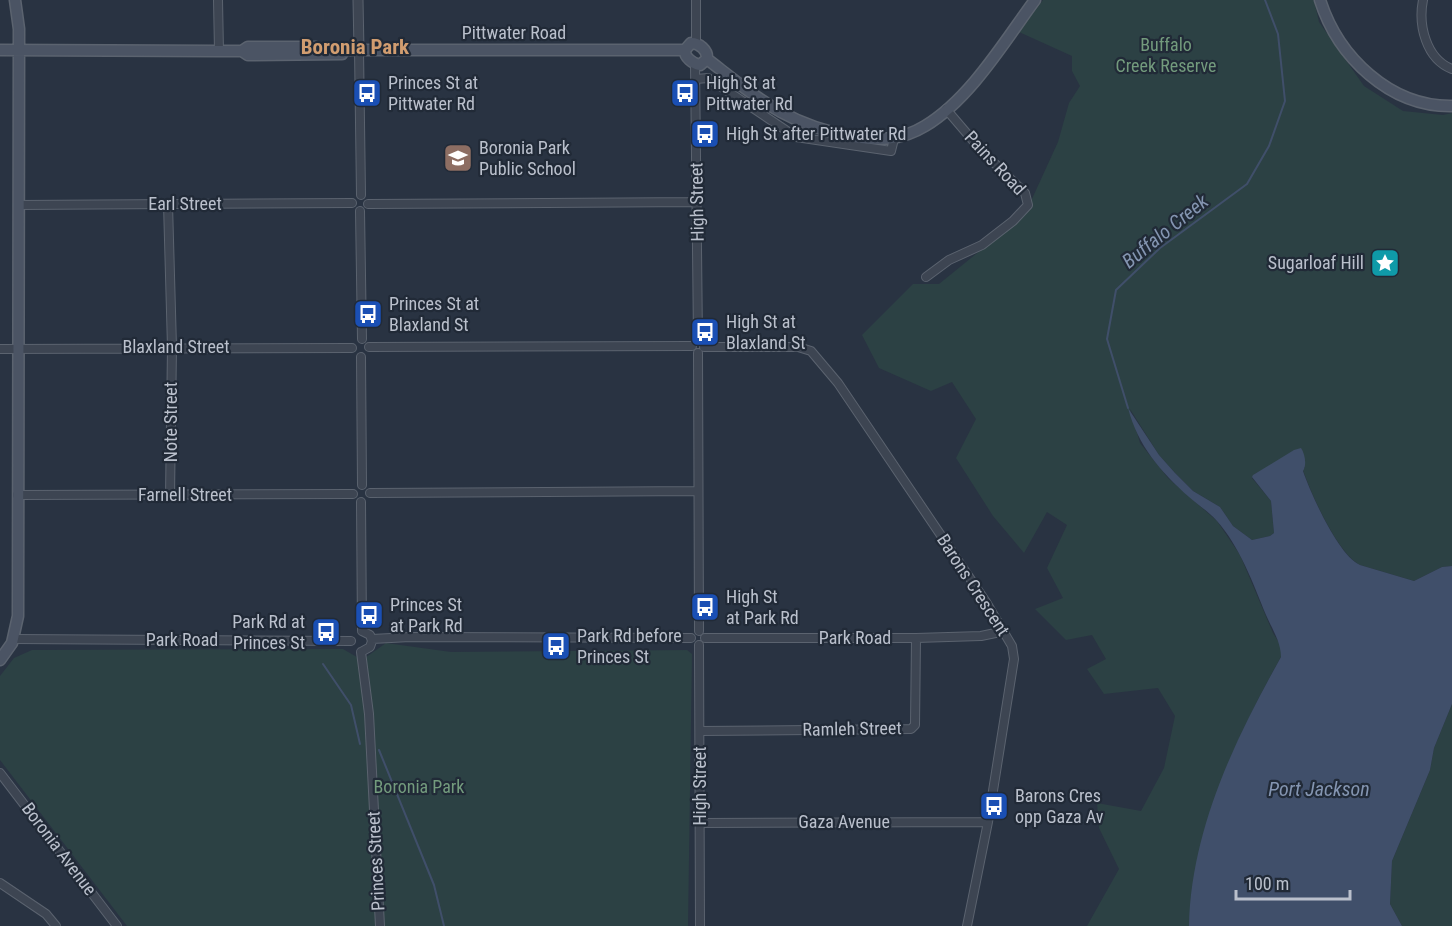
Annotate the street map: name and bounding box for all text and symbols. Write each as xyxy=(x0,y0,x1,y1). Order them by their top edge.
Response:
street label: Pittwater Road xyxy=(462,22,566,43)
park label: Buffalo Creek Reserve xyxy=(1116,34,1216,76)
district label: Boronia Park xyxy=(301,35,410,59)
place label: Princes St at Pittwater Rd xyxy=(388,72,478,114)
place label: High St at Pittwater Rd xyxy=(706,72,793,114)
bus stop icon: Princes St at Pittwater Rd xyxy=(351,77,383,109)
bus stop icon: High St at Pittwater Rd xyxy=(669,77,701,109)
bus stop icon: High St after Pittwater Rd xyxy=(689,118,721,150)
place label: High St after Pittwater Rd xyxy=(726,123,906,144)
street label: Pains Road xyxy=(960,126,1030,199)
place label: Boronia Park Public School xyxy=(479,137,576,179)
school or university icon: Boronia Park Public School xyxy=(442,142,474,174)
street label: High Street xyxy=(685,162,708,242)
water label: Buffalo Creek xyxy=(1117,188,1214,273)
street label: Earl Street xyxy=(148,193,222,214)
place icon: Sugarloaf Hill xyxy=(1369,247,1401,279)
place label: Sugarloaf Hill xyxy=(1268,252,1364,273)
place label: Princes St at Blaxland St xyxy=(389,293,479,335)
bus stop icon: Princes St at Blaxland St xyxy=(352,298,384,330)
place label: High St at Blaxland St xyxy=(726,311,806,353)
bus stop icon: High St at Blaxland St xyxy=(689,316,721,348)
street label: Blaxland Street xyxy=(122,336,230,357)
street label: Note Street xyxy=(160,382,181,462)
street label: Farnell Street xyxy=(138,484,232,505)
street label: Barons Crescent xyxy=(933,530,1014,639)
place label: High St at Park Rd xyxy=(726,586,799,628)
bus stop icon: High St at Park Rd xyxy=(689,591,721,623)
place label: Princes St at Park Rd xyxy=(390,594,463,636)
bus stop icon: Princes St at Park Rd xyxy=(353,599,385,631)
place label: Park Rd at Princes St xyxy=(232,611,305,653)
bus stop icon: Park Rd at Princes St xyxy=(310,616,342,648)
place label: Park Rd before Princes St xyxy=(577,625,682,667)
street label: Park Road xyxy=(819,627,891,648)
street label: Park Road xyxy=(146,629,218,650)
bus stop icon: Park Rd before Princes St xyxy=(540,630,572,662)
street label: Ramleh Street xyxy=(802,717,902,740)
street label: High Street xyxy=(689,746,710,826)
park label: Boronia Park xyxy=(374,776,464,797)
water label: Port Jackson xyxy=(1268,777,1370,801)
place label: Barons Cres opp Gaza Av xyxy=(1015,785,1104,827)
bus stop icon: Barons Cres opp Gaza Av xyxy=(978,790,1010,822)
street label: Boronia Avenue xyxy=(18,798,101,899)
street label: Princes Street xyxy=(362,811,389,911)
street label: Gaza Avenue xyxy=(798,811,890,832)
scale bar xyxy=(1236,863,1350,901)
text: 100 m xyxy=(1245,873,1289,894)

